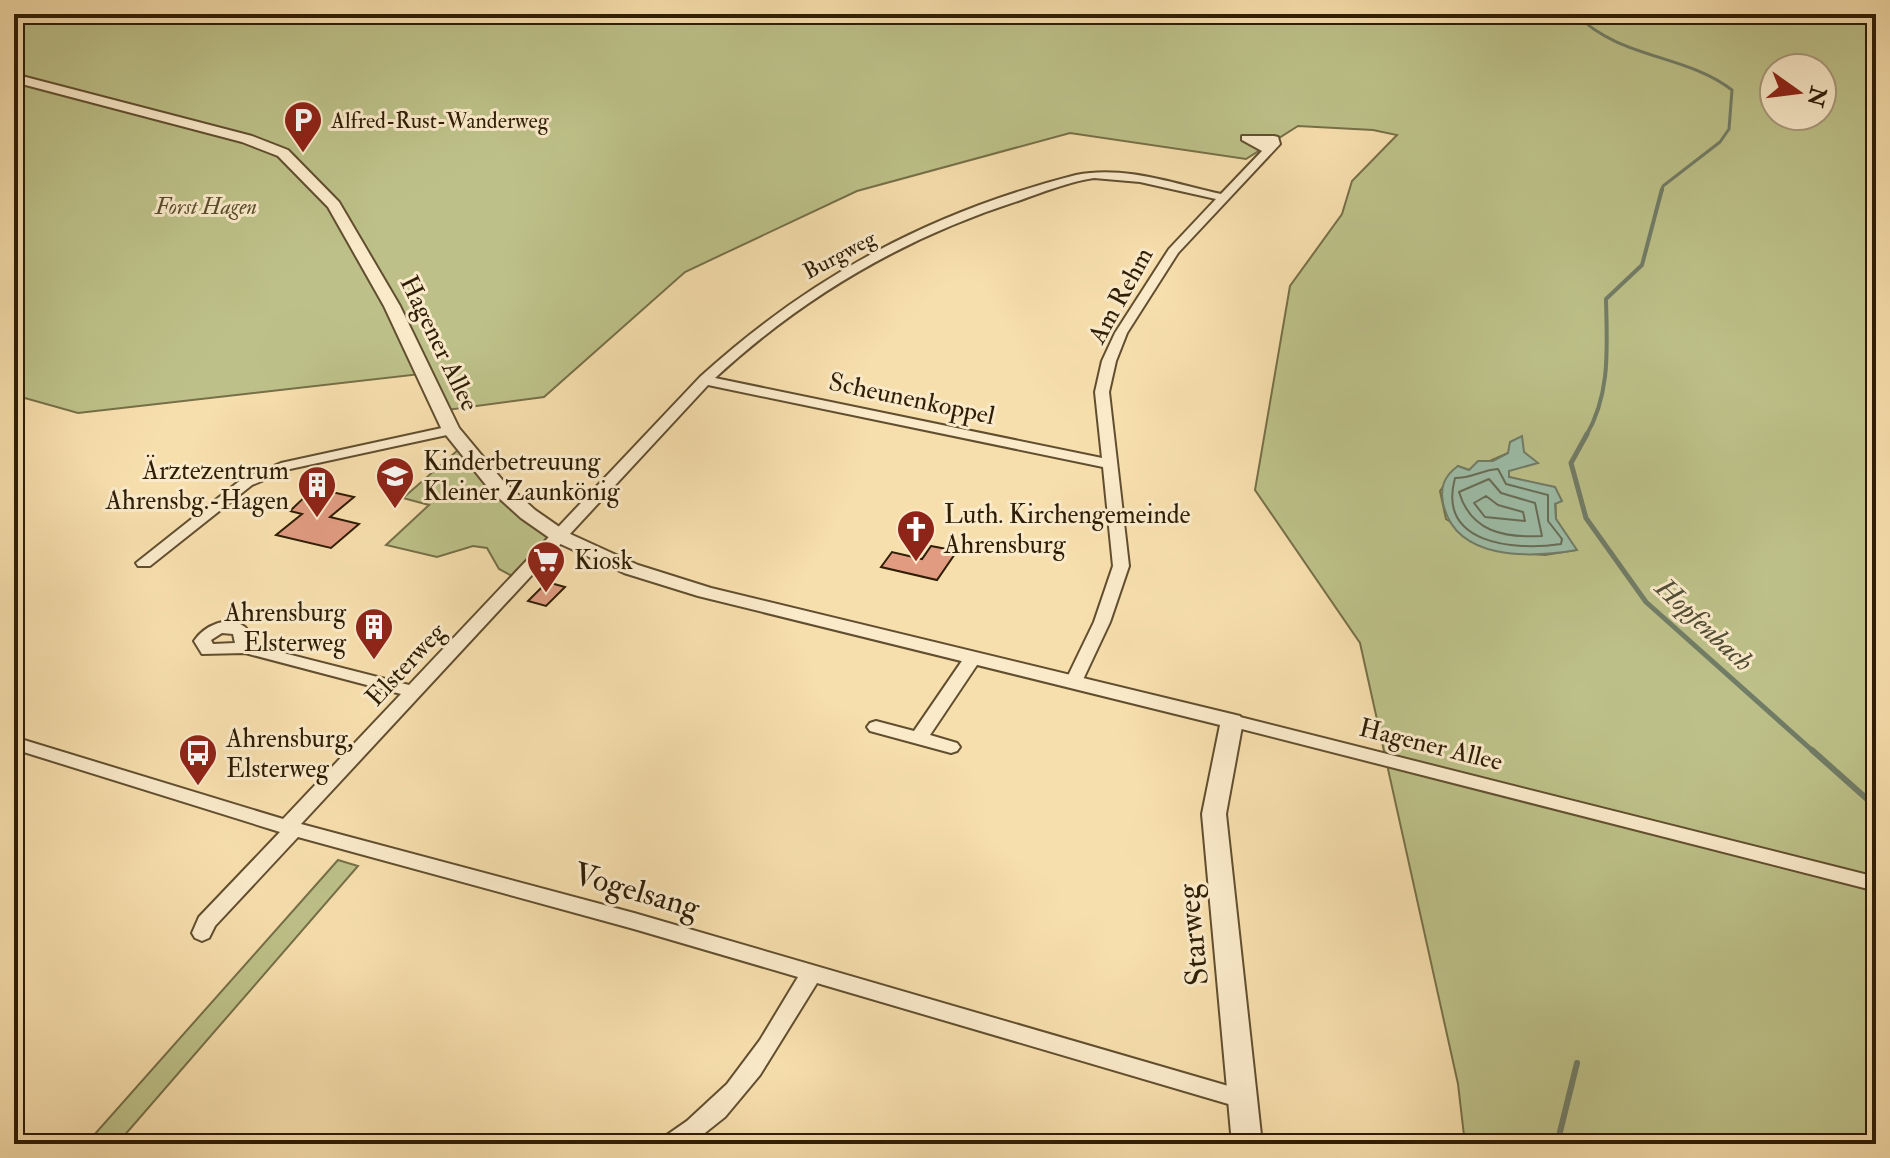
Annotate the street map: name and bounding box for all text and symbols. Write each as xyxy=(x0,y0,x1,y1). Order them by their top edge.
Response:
north arrow xyxy=(1758,52,1838,132)
text: N xyxy=(1800,83,1833,110)
parking icon: Alfred-Rust-Wanderweg xyxy=(282,99,324,154)
place label: Alfred-Rust-Wanderweg xyxy=(330,107,550,135)
park label: Forst Hagen xyxy=(154,193,257,221)
street label: Burgweg xyxy=(798,224,882,286)
street label: Am Rehm xyxy=(1081,242,1160,350)
street label: Hagener Allee xyxy=(393,271,486,416)
street label: Scheunenkoppel xyxy=(826,366,998,433)
place label: Kinderbetreuung Kleiner Zaunkönig xyxy=(423,446,621,508)
place label: Ärztezentrum Ahrensbg.-Hagen xyxy=(105,454,289,517)
school or university icon: Kinderbetreuung Kleiner Zaunkönig xyxy=(374,455,416,510)
building icon: Ärztezentrum Ahrensbg.-Hagen xyxy=(296,464,338,519)
place label: Luth. Kirchengemeinde Ahrensburg xyxy=(943,499,1191,561)
church icon: Luth. Kirchengemeinde Ahrensburg xyxy=(895,508,937,563)
supermarket icon: Kiosk xyxy=(525,539,567,594)
place label: Kiosk xyxy=(574,545,633,577)
water label: Hopfenbach xyxy=(1646,570,1760,679)
place label: Ahrensburg Elsterweg xyxy=(224,597,347,659)
building icon: Ahrensburg Elsterweg xyxy=(353,606,395,661)
street label: Elsterweg xyxy=(359,615,453,713)
street label: Hagener Allee xyxy=(1356,712,1506,778)
place label: Ahrensburg, Elsterweg xyxy=(225,723,353,785)
bus stop icon: Ahrensburg, Elsterweg xyxy=(177,732,219,787)
street label: Vogelsang xyxy=(569,854,705,928)
street label: Starweg xyxy=(1168,881,1218,988)

